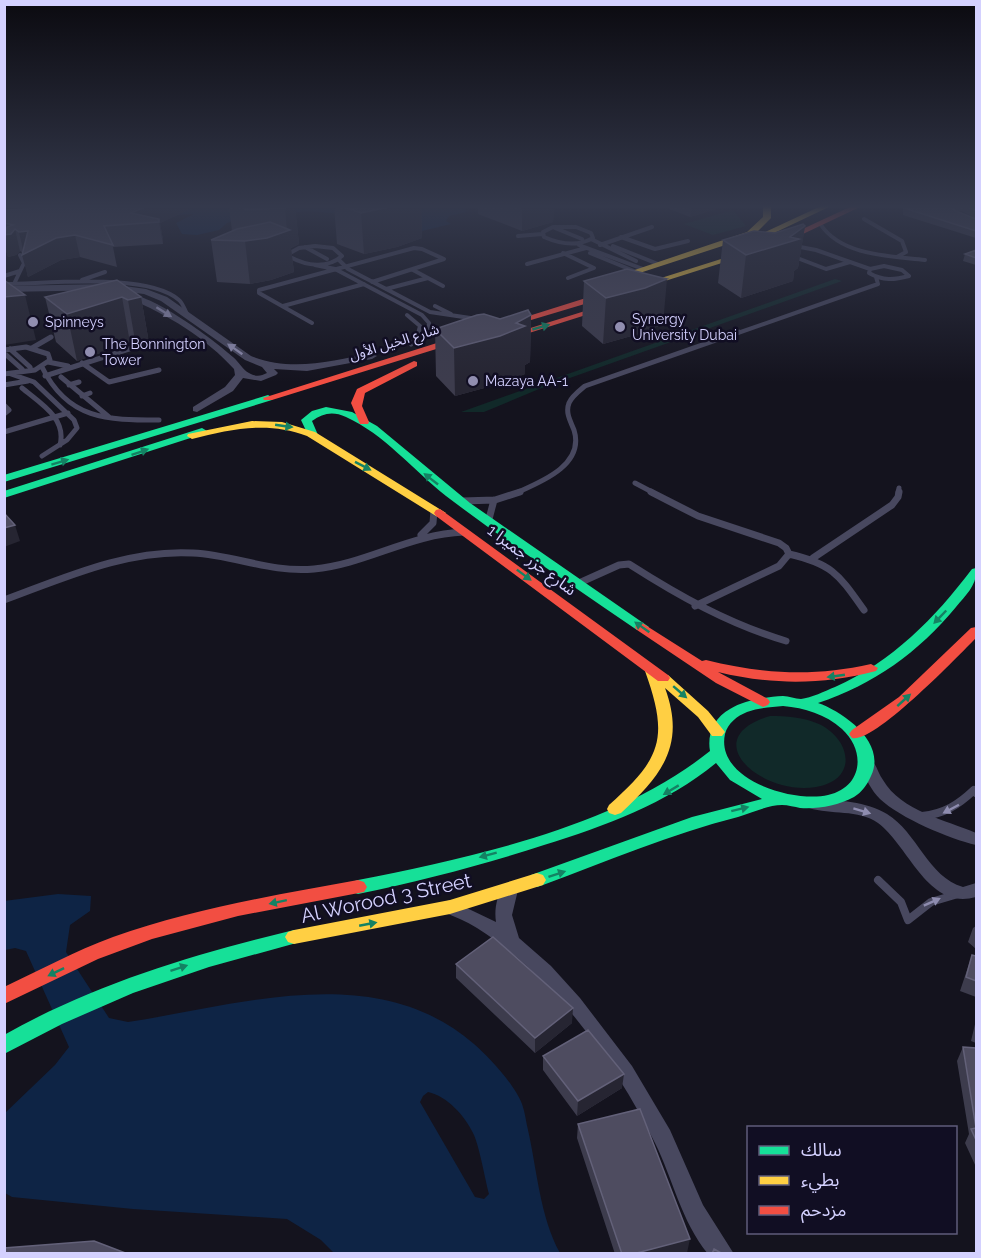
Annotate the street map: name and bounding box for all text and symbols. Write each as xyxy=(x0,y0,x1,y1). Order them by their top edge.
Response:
one-way arrow xyxy=(156,306,172,317)
place label: Synergy University Dubai xyxy=(632,311,737,343)
place label: Spinneys xyxy=(45,314,104,330)
marker: Spinneys xyxy=(26,315,40,329)
marker: Synergy University Dubai xyxy=(613,320,627,334)
street label: شارع الخيل الأول xyxy=(347,321,442,366)
one-way arrow xyxy=(532,322,550,331)
place label: The Bonnington Tower xyxy=(102,336,205,368)
one-way arrow xyxy=(228,343,244,355)
marker: The Bonnington Tower xyxy=(83,345,97,359)
place label: Mazaya AA-1 xyxy=(485,373,568,389)
marker: Mazaya AA-1 xyxy=(466,374,480,388)
one-way arrow xyxy=(274,422,293,431)
one-way arrow xyxy=(131,447,149,457)
one-way arrow xyxy=(51,457,69,466)
one-way arrow xyxy=(354,461,371,470)
one-way arrow xyxy=(423,472,439,485)
street label: شارع جزر جميرا 1 xyxy=(482,520,580,602)
one-way arrow xyxy=(515,569,531,581)
one-way arrow xyxy=(933,609,947,623)
one-way arrow xyxy=(634,621,650,633)
one-way arrow xyxy=(826,672,845,681)
one-way arrow xyxy=(672,685,687,698)
one-way arrow xyxy=(896,694,911,707)
one-way arrow xyxy=(663,784,679,795)
one-way arrow xyxy=(731,804,750,814)
one-way arrow xyxy=(942,804,959,814)
one-way arrow xyxy=(853,807,871,816)
one-way arrow xyxy=(479,851,497,861)
street label: Al Worood 3 Street xyxy=(299,868,474,928)
one-way arrow xyxy=(548,869,566,879)
one-way arrow xyxy=(268,898,287,907)
one-way arrow xyxy=(923,898,940,907)
one-way arrow xyxy=(359,919,378,928)
one-way arrow xyxy=(170,963,188,972)
one-way arrow xyxy=(48,967,65,976)
legend xyxy=(747,1126,957,1234)
text: سالك xyxy=(801,1139,842,1160)
text: بطيء xyxy=(801,1169,839,1193)
text: مزدحم xyxy=(801,1199,846,1223)

